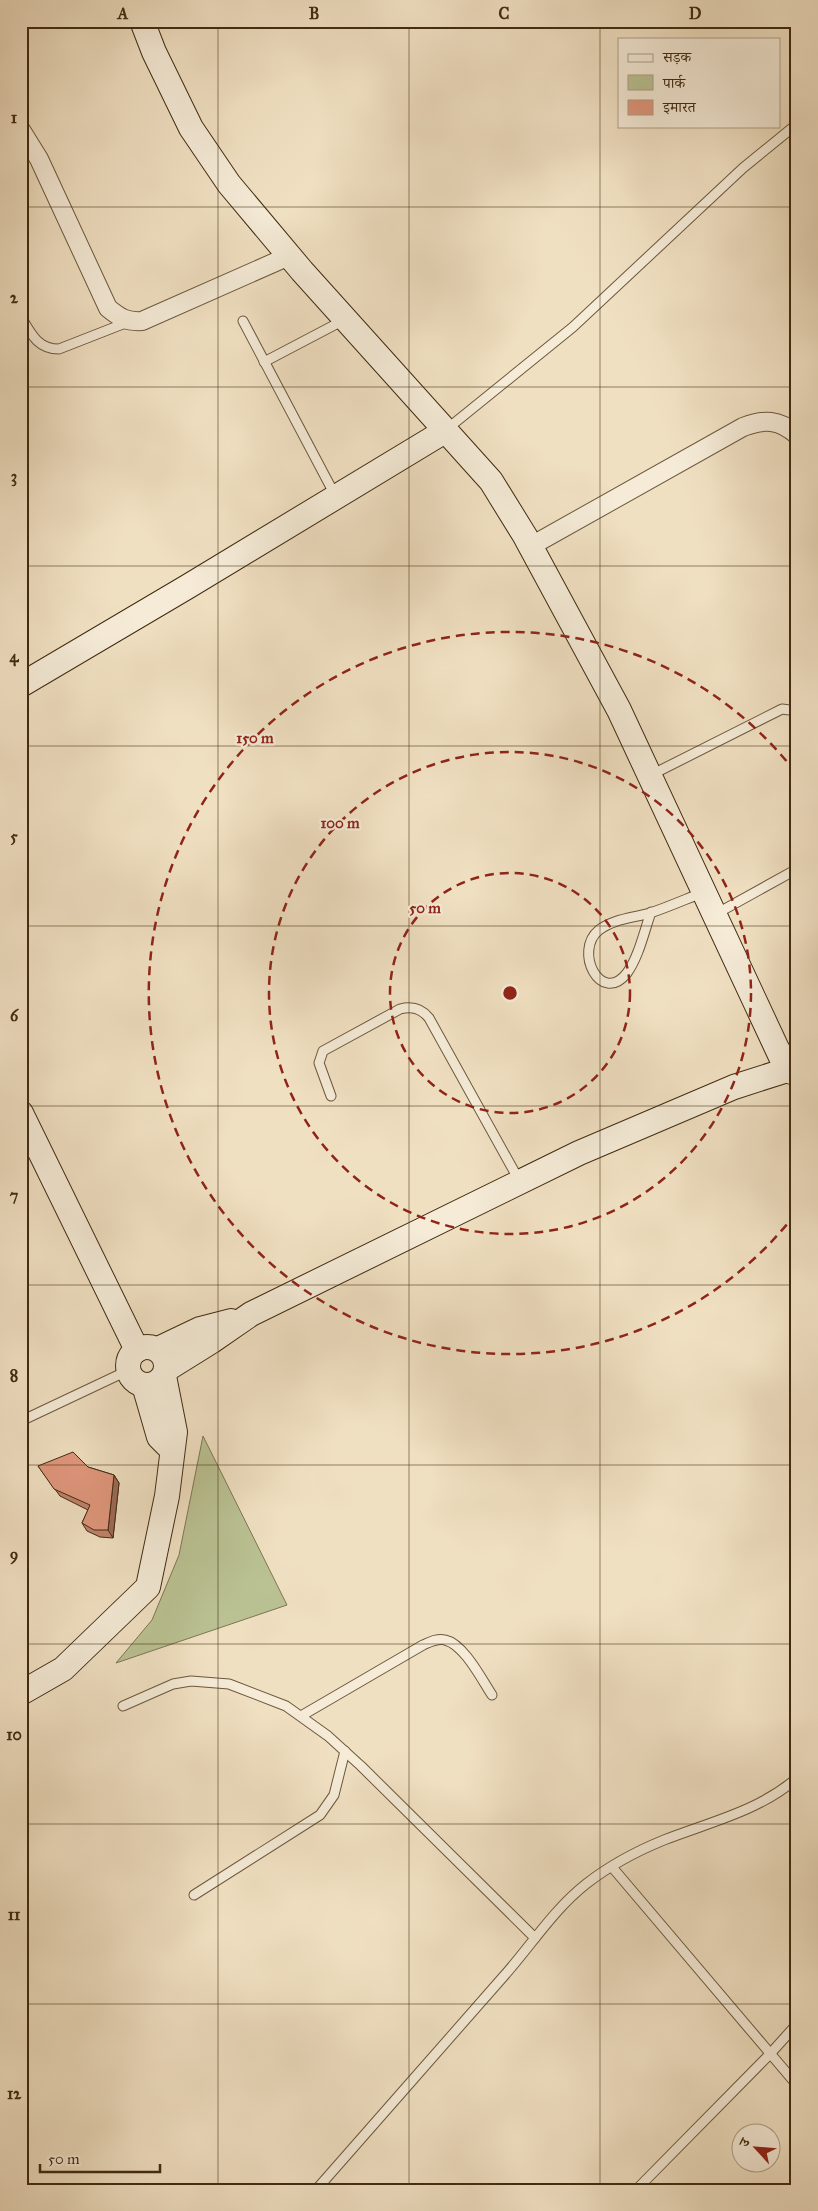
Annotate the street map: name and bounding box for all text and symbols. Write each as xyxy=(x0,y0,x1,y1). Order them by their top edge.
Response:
text: A xyxy=(117,4,129,23)
text: B xyxy=(309,4,319,23)
text: C xyxy=(499,4,510,23)
text: D xyxy=(689,4,702,23)
legend xyxy=(618,38,780,128)
text: सड़क xyxy=(662,48,692,66)
text: पार्क xyxy=(662,74,686,92)
text: इमारत xyxy=(662,98,697,116)
text: 1 xyxy=(11,108,18,127)
text: 2 xyxy=(10,288,19,307)
text: 3 xyxy=(11,467,17,487)
text: 4 xyxy=(10,647,20,667)
text: 150 m xyxy=(236,729,274,747)
text: 100 m xyxy=(320,814,360,832)
text: 5 xyxy=(10,827,18,846)
text: 50 m xyxy=(409,899,441,917)
centre of rings xyxy=(501,984,519,1002)
text: 6 xyxy=(10,1006,19,1025)
text: 7 xyxy=(10,1186,19,1205)
text: 8 xyxy=(10,1366,18,1385)
text: 9 xyxy=(10,1545,18,1565)
text: 10 xyxy=(6,1725,22,1744)
text: 11 xyxy=(8,1905,21,1924)
text: 12 xyxy=(7,2084,22,2103)
north arrow xyxy=(730,2124,780,2174)
text: उ xyxy=(735,2135,754,2150)
scale bar xyxy=(40,2141,160,2173)
text: 50 m xyxy=(48,2150,80,2168)

